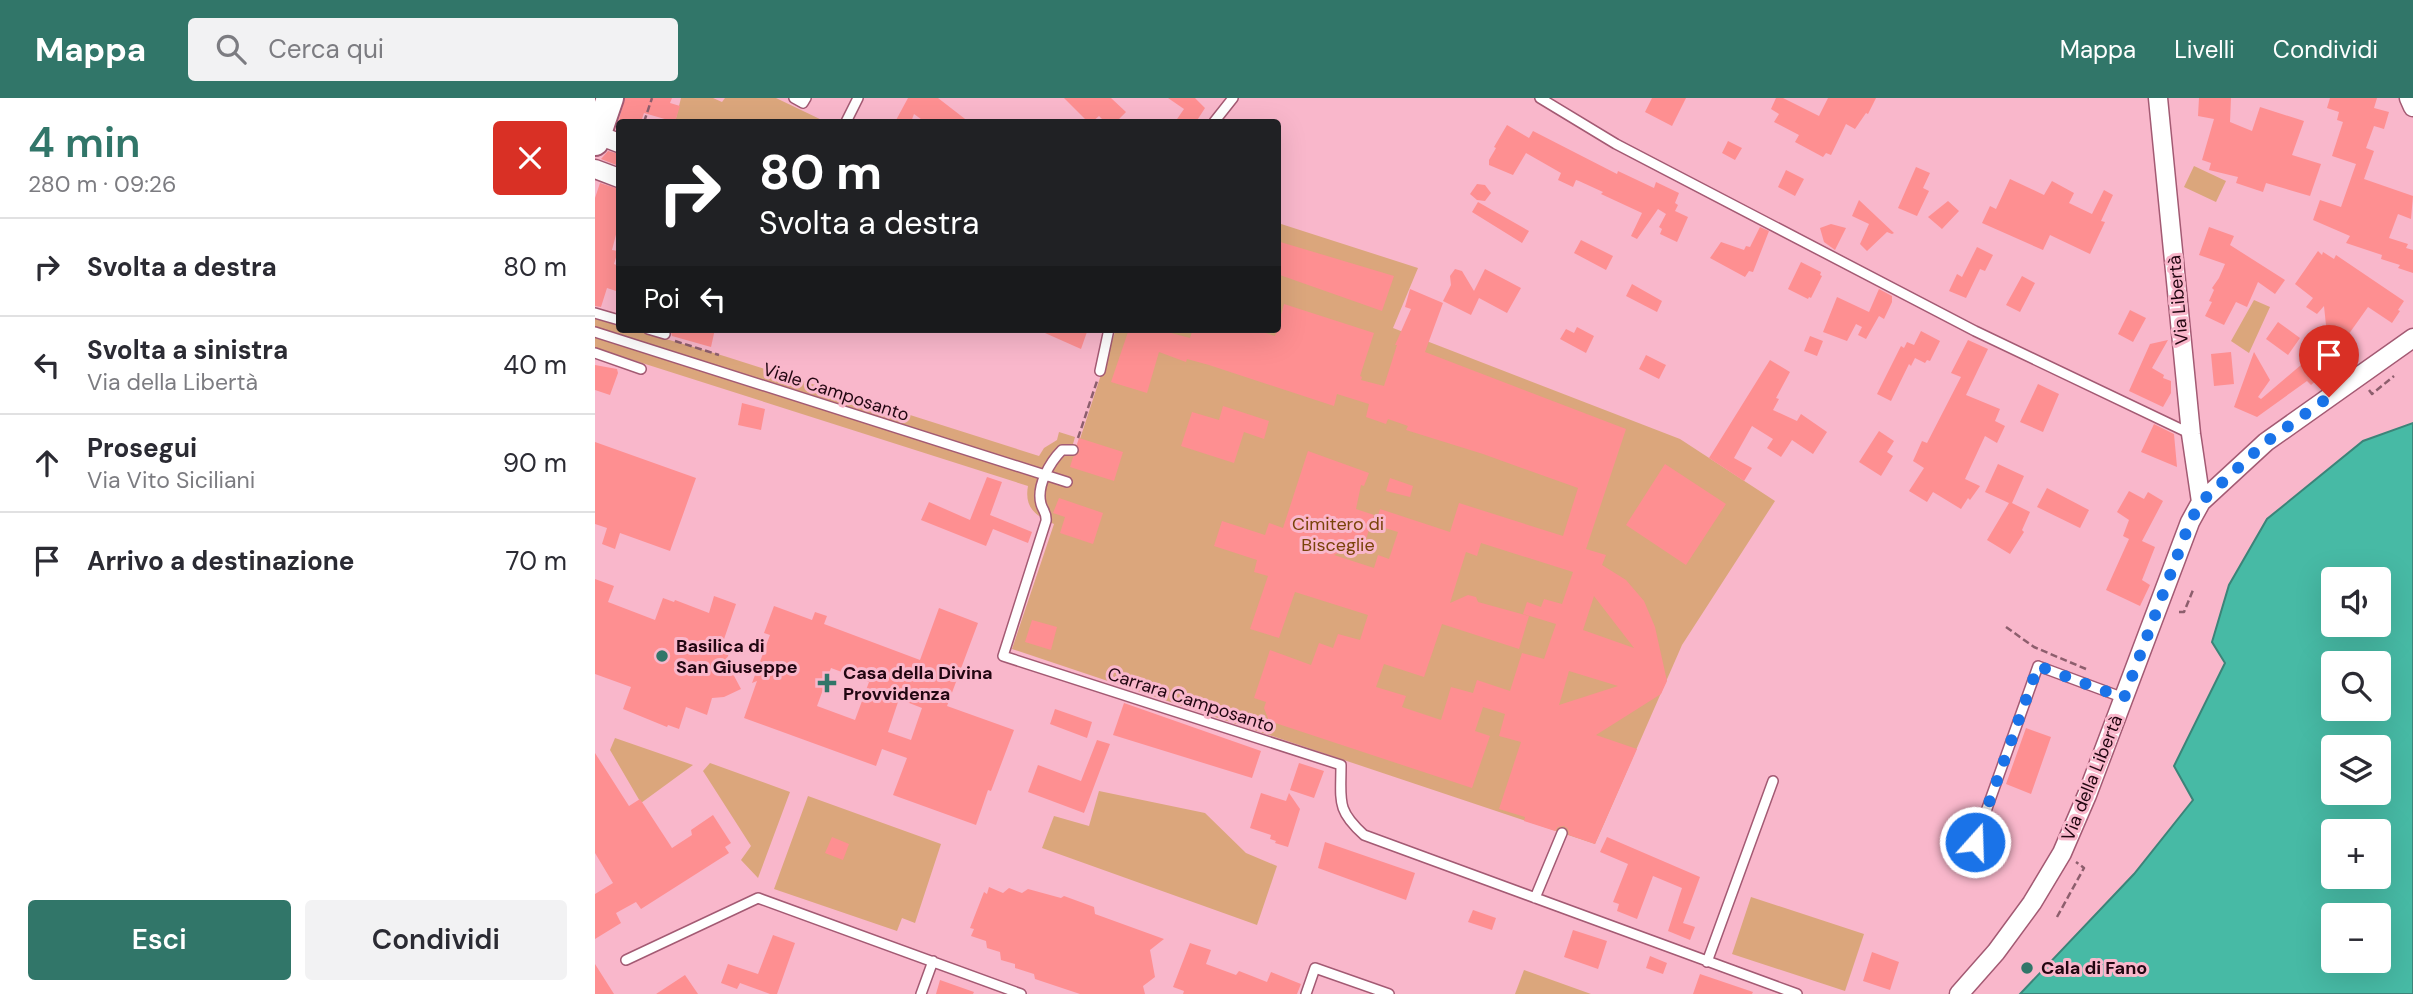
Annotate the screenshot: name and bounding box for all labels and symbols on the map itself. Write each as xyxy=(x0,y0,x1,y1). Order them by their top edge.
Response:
street label: Via Libertà xyxy=(2162,254,2194,346)
pin xyxy=(2299,325,2359,397)
street label: Viale Camposanto xyxy=(760,357,912,427)
park label: Cimitero di Bisceglie xyxy=(1292,512,1384,557)
place label: Basilica di San Giuseppe xyxy=(676,634,798,679)
marker: Basilica di San Giuseppe xyxy=(654,648,670,664)
place label: Casa della Divina Provvidenza xyxy=(843,661,993,706)
street label: Carrara Camposanto xyxy=(1104,662,1278,738)
marker: Casa della Divina Provvidenza xyxy=(817,673,837,693)
street label: Via della Libertà xyxy=(2056,711,2128,845)
position arrow xyxy=(1938,805,2012,879)
place label: Cala di Fano xyxy=(2041,956,2147,980)
marker: Cala di Fano xyxy=(2019,960,2035,976)

